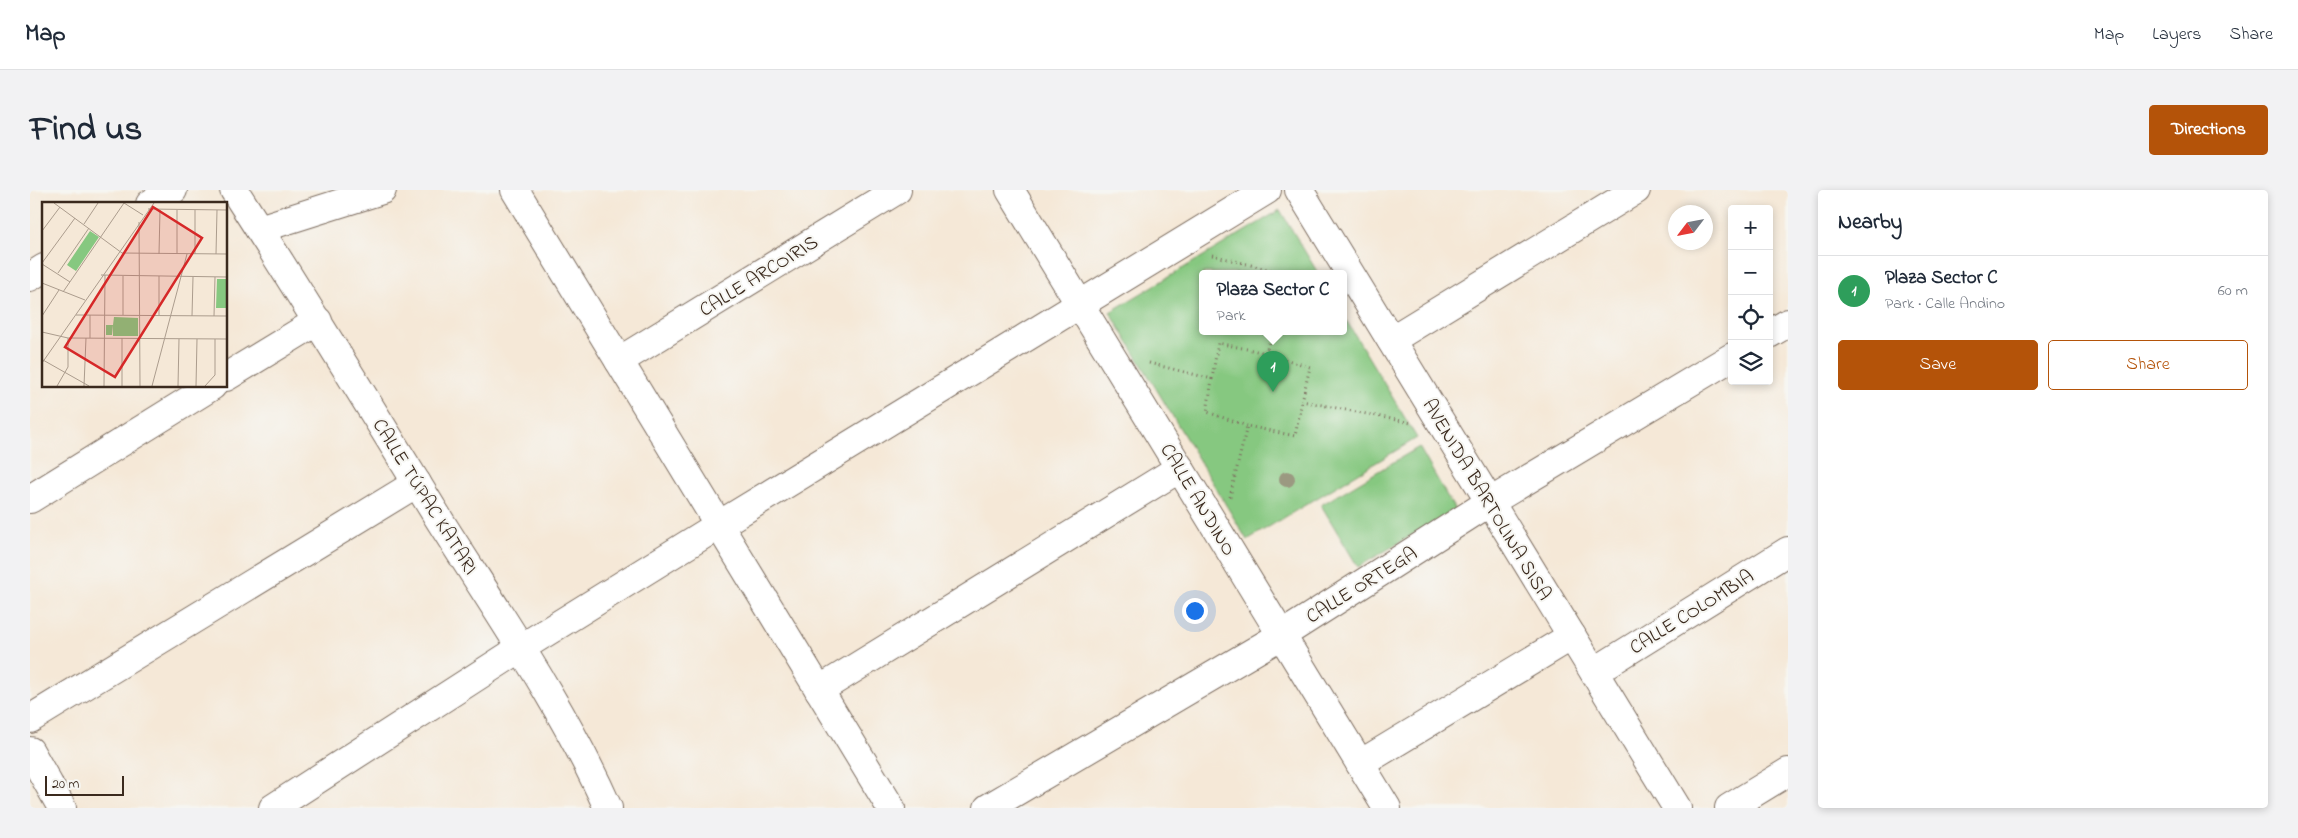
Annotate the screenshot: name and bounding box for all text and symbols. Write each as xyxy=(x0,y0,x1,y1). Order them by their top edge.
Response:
text: Map xyxy=(25,17,66,52)
text: Map xyxy=(2094,22,2124,48)
text: Layers xyxy=(2152,22,2202,48)
text: Share xyxy=(2230,22,2273,48)
text: Find us xyxy=(30,105,142,156)
button: Directions xyxy=(2149,105,2268,155)
inset map xyxy=(42,202,228,388)
north arrow xyxy=(1668,205,1713,250)
map controls xyxy=(1728,205,1773,385)
button: + xyxy=(1728,205,1773,250)
text: Nearby xyxy=(1838,208,1902,238)
street label: CALLE ARCOIRIS xyxy=(694,229,825,325)
button: − xyxy=(1728,250,1773,295)
text: Plaza Sector C xyxy=(1885,265,1998,292)
popup xyxy=(1199,270,1347,335)
text: Plaza Sector C xyxy=(1217,277,1329,304)
text: 1 xyxy=(1851,279,1857,303)
text: 60 m xyxy=(2218,279,2248,303)
text: Park · Calle Andino xyxy=(1885,292,2005,316)
button: locate xyxy=(1728,295,1773,340)
text: Park xyxy=(1217,304,1246,328)
button: layers xyxy=(1728,340,1773,385)
button: Save xyxy=(1838,340,2038,390)
button: Share xyxy=(2048,340,2248,390)
pin: 1 xyxy=(1257,351,1289,392)
street label: AVENIDA BARTOLINA SISA xyxy=(1414,394,1558,607)
street label: CALLE TÚPAC KATARI xyxy=(364,414,484,581)
street label: CALLE ANDINO xyxy=(1152,438,1242,562)
street label: CALLE ORTEGA xyxy=(1301,540,1424,632)
street label: CALLE COLOMBIA xyxy=(1624,563,1760,663)
your location xyxy=(1182,598,1208,624)
scale bar xyxy=(45,773,124,796)
text: 20 m xyxy=(52,774,79,795)

